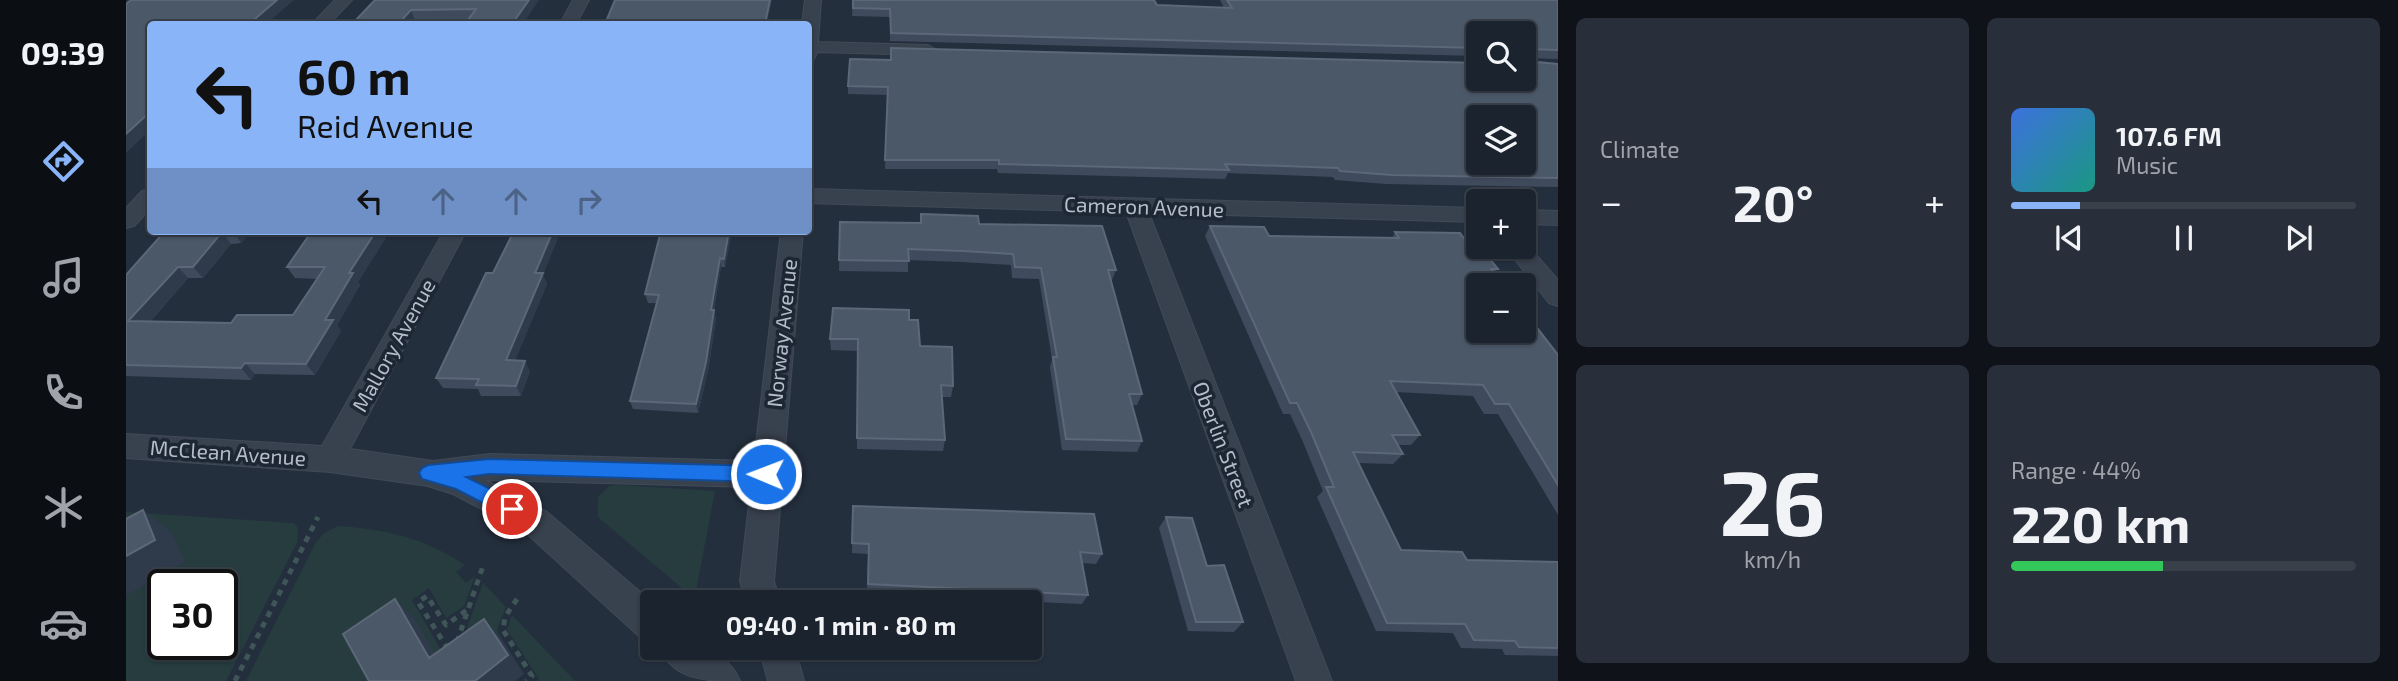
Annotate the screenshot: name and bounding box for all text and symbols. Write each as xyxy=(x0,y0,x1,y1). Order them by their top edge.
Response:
map controls xyxy=(1466,21,1536,343)
button: search xyxy=(1466,21,1536,91)
text: 09:39 xyxy=(21,33,105,71)
text: 60 m xyxy=(297,46,411,105)
icon: left xyxy=(182,49,273,140)
button: layers xyxy=(1466,105,1536,175)
text: Reid Avenue xyxy=(297,106,474,144)
text: 107.6 FM xyxy=(2116,120,2222,151)
text: Climate xyxy=(1600,135,1680,163)
icon: directions xyxy=(39,137,88,186)
text: Music xyxy=(2116,151,2178,179)
text: 20° xyxy=(1733,170,1814,232)
text: − xyxy=(1600,178,1622,224)
text: + xyxy=(1924,178,1945,224)
icon: left xyxy=(351,182,389,220)
icon: ahead xyxy=(424,182,462,220)
icon: ahead xyxy=(497,182,535,220)
icon: right xyxy=(570,182,608,220)
button: + xyxy=(1466,189,1536,259)
street label: Cameron Avenue xyxy=(1064,191,1224,221)
icon: previous xyxy=(2050,219,2088,257)
icon: pause xyxy=(2165,219,2203,257)
icon: next xyxy=(2280,219,2318,257)
icon: music xyxy=(39,253,88,302)
street label: Norway Avenue xyxy=(761,258,801,408)
button: − xyxy=(1466,273,1536,343)
street label: Mallory Avenue xyxy=(346,274,440,416)
icon: phone xyxy=(39,368,88,417)
street label: Oberlin Street xyxy=(1189,378,1259,510)
street label: McClean Avenue xyxy=(149,434,307,470)
position arrow xyxy=(729,437,803,511)
text: 26 xyxy=(1719,445,1826,554)
text: Range · 44% xyxy=(2011,456,2141,484)
pin xyxy=(482,479,542,539)
icon: climate xyxy=(39,483,88,532)
icon: arrive xyxy=(493,490,531,528)
text: 220 km xyxy=(2011,491,2190,553)
text: km/h xyxy=(1744,545,1801,573)
speed limit sign: 30 xyxy=(147,569,238,660)
icon: car xyxy=(39,599,88,648)
text: 09:40 · 1 min · 80 m xyxy=(726,609,956,640)

